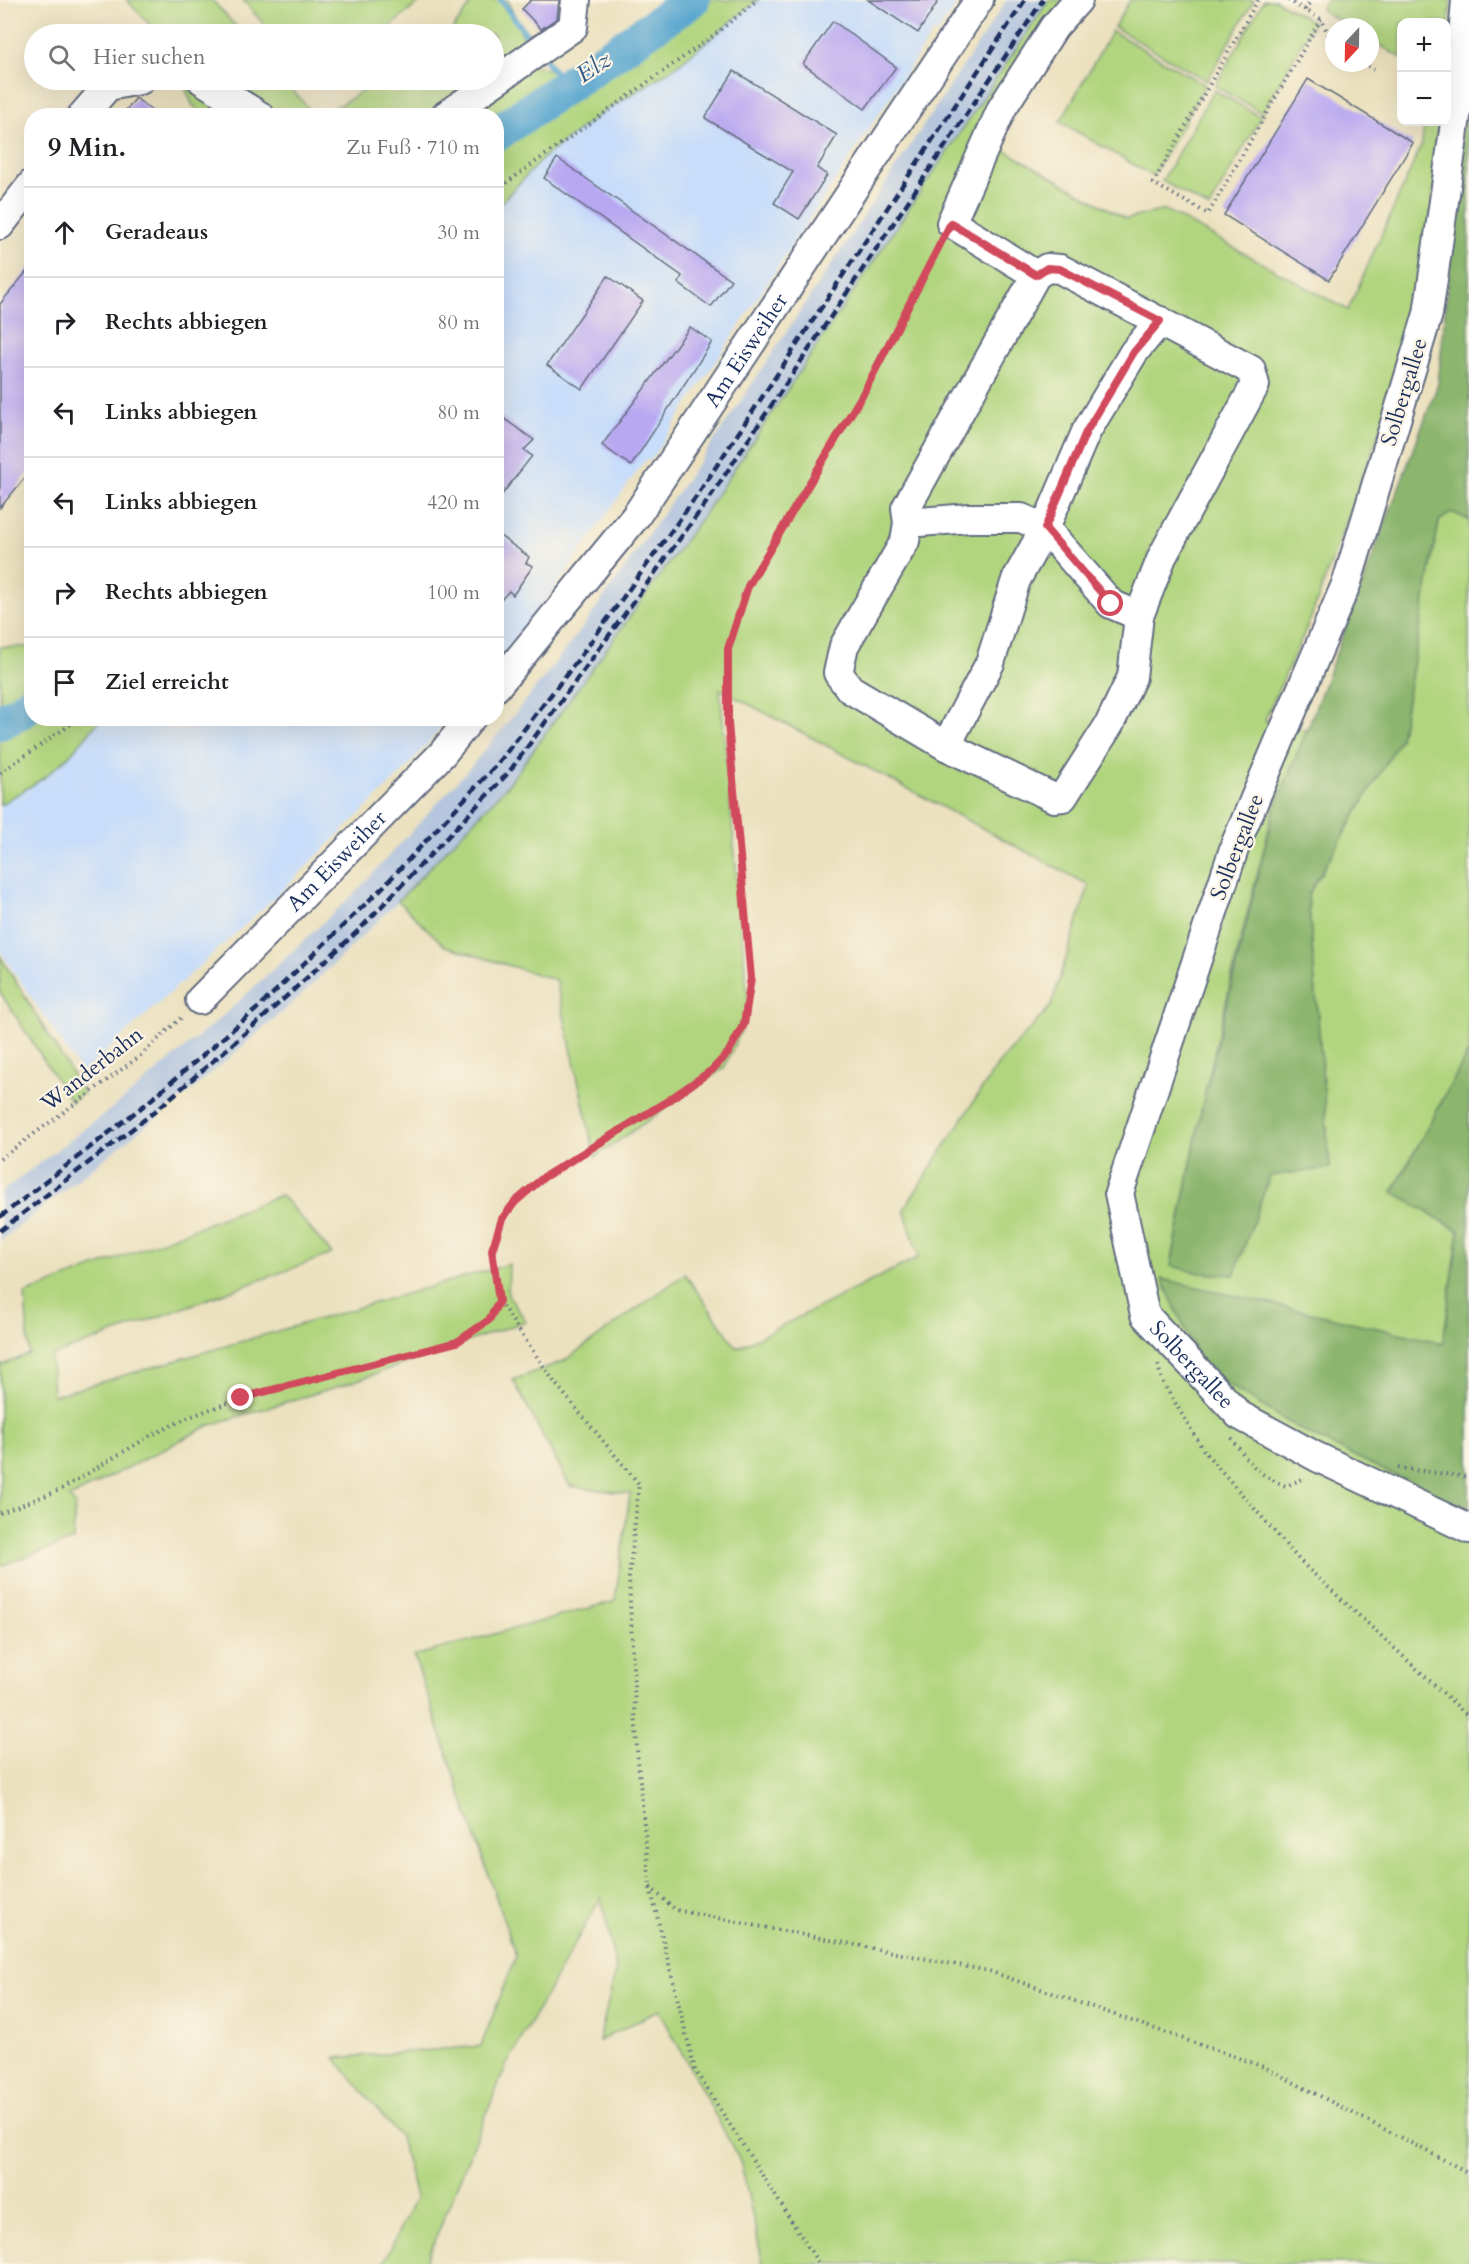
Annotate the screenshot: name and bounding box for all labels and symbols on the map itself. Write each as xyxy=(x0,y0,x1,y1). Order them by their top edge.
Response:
north arrow xyxy=(1325,18,1379,72)
water label: Elz xyxy=(570,43,619,91)
street label: Am Eisweiher xyxy=(697,287,796,413)
street label: Solbergallee xyxy=(1373,334,1435,450)
route start xyxy=(1097,590,1123,616)
street label: Solbergallee xyxy=(1203,790,1271,904)
street label: Am Eisweiher xyxy=(280,803,394,918)
street label: Wanderbahn xyxy=(34,1019,150,1119)
street label: Solbergallee xyxy=(1143,1314,1241,1416)
route end xyxy=(227,1384,253,1410)

